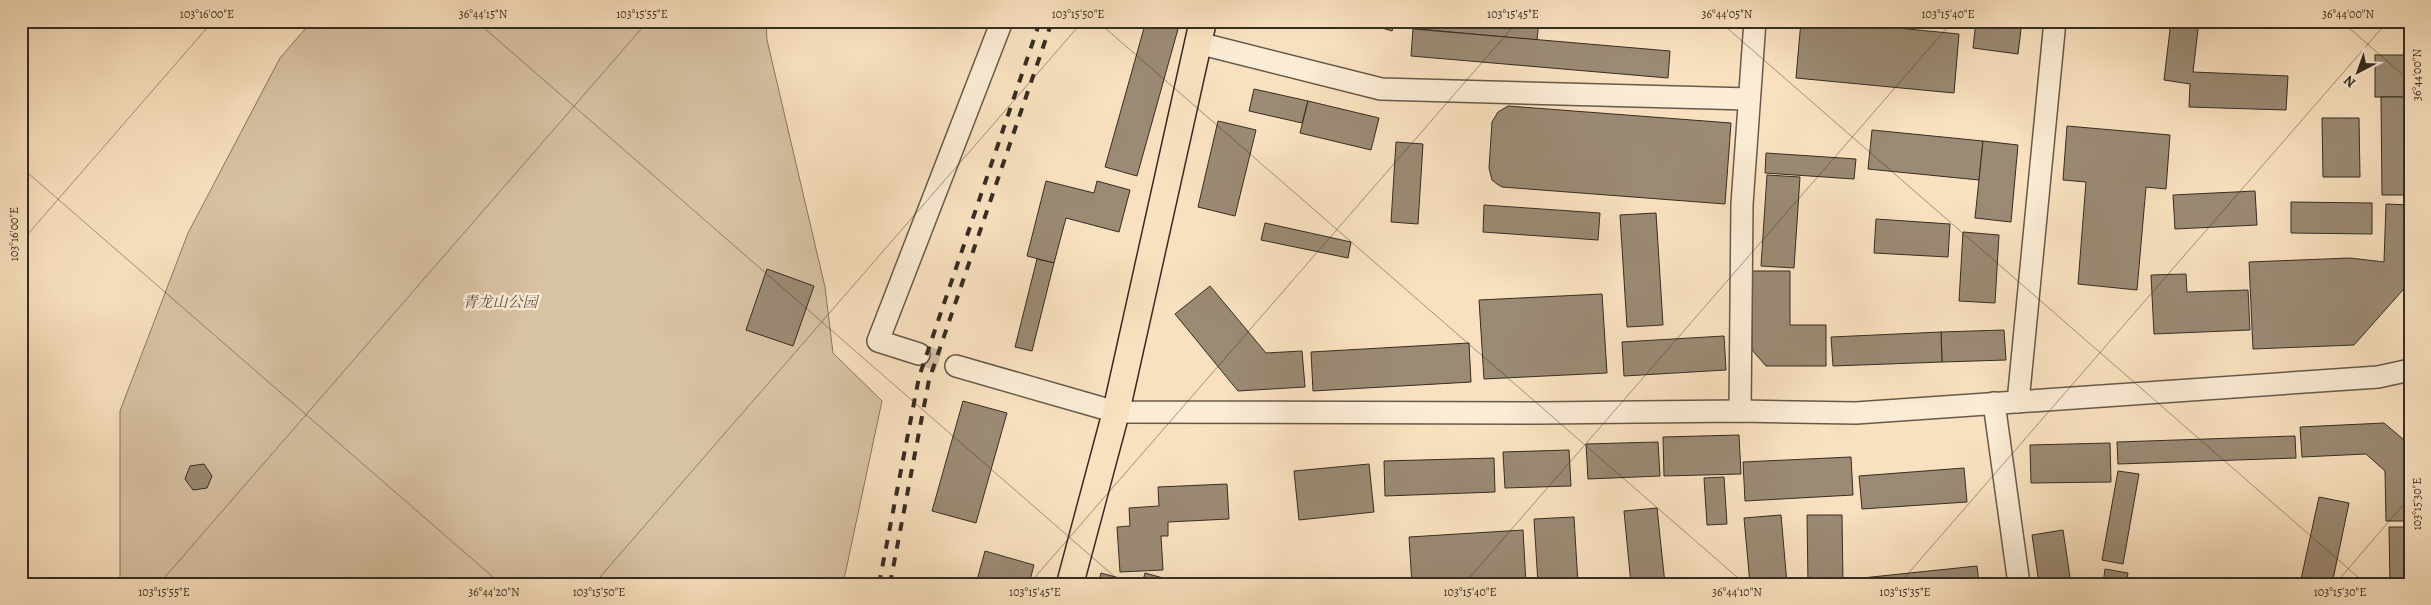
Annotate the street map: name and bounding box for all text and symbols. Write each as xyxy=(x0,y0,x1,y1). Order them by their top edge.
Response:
text: 103°16'00"E xyxy=(180,6,234,22)
text: 36°44'15"N xyxy=(459,6,508,22)
text: 103°15'55"E xyxy=(616,6,668,22)
text: 103°15'50"E xyxy=(1052,6,1104,22)
text: 103°15'45"E xyxy=(1487,6,1539,22)
text: 36°44'05"N xyxy=(1702,6,1753,22)
text: 103°15'40"E xyxy=(1922,6,1975,22)
text: 36°44'00"N xyxy=(2322,6,2374,22)
north arrow xyxy=(2334,48,2384,98)
text: 36°44'00"N xyxy=(2409,49,2425,101)
text: N xyxy=(2340,71,2360,92)
text: 103°16'00"E xyxy=(6,207,22,261)
park label: 青龙山公园 xyxy=(462,292,539,312)
text: 103°15'30"E xyxy=(2409,478,2425,530)
text: 103°15'55"E xyxy=(138,584,190,600)
text: 36°44'20"N xyxy=(468,584,520,600)
text: 103°15'50"E xyxy=(573,584,625,600)
text: 103°15'45"E xyxy=(1009,584,1061,600)
text: 103°15'40"E xyxy=(1444,584,1497,600)
text: 36°44'10"N xyxy=(1712,584,1762,600)
text: 103°15'35"E xyxy=(1879,584,1931,600)
text: 103°15'30"E xyxy=(2314,584,2366,600)

